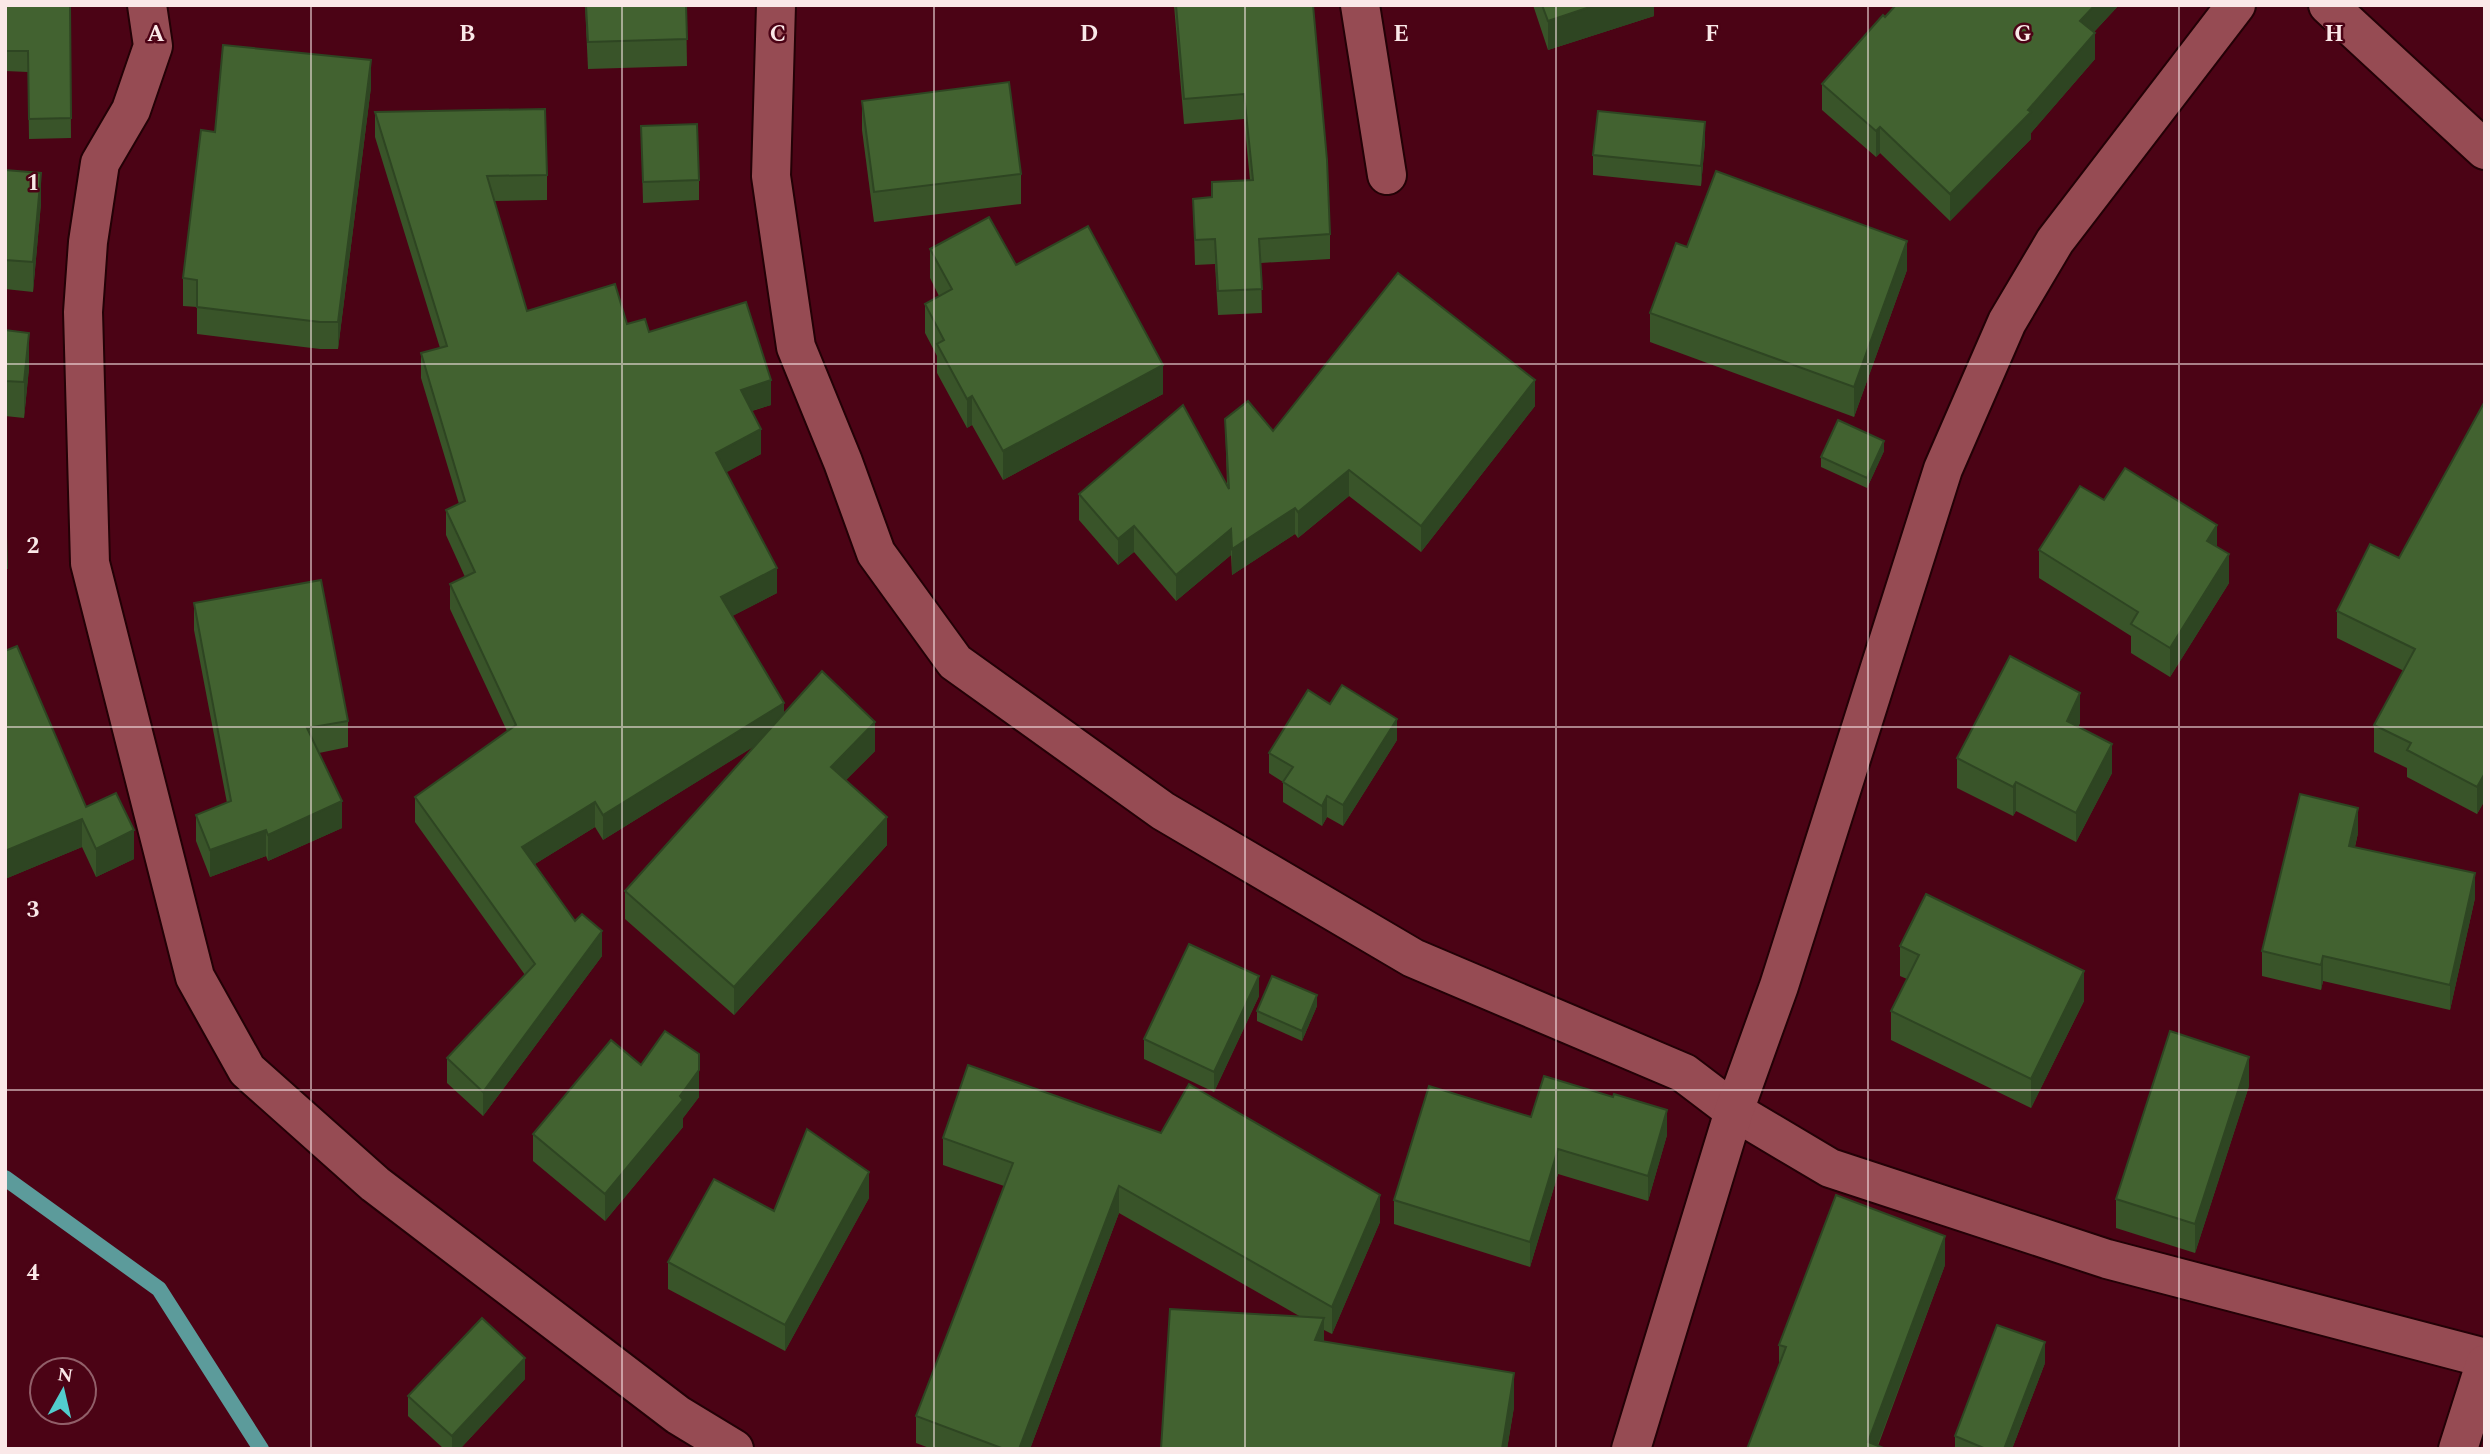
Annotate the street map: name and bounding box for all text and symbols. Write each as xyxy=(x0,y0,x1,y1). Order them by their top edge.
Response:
text: A xyxy=(147,17,165,52)
text: B xyxy=(459,17,475,52)
text: C xyxy=(770,17,786,52)
text: D xyxy=(1080,17,1098,52)
text: E xyxy=(1393,17,1409,52)
text: F xyxy=(1705,17,1719,52)
text: G xyxy=(2014,17,2032,52)
text: H xyxy=(2324,17,2344,52)
text: 1 xyxy=(27,166,39,201)
text: 2 xyxy=(27,529,40,564)
text: 3 xyxy=(27,893,40,928)
text: 4 xyxy=(27,1256,40,1291)
north arrow xyxy=(28,1356,98,1426)
text: N xyxy=(55,1360,75,1391)

